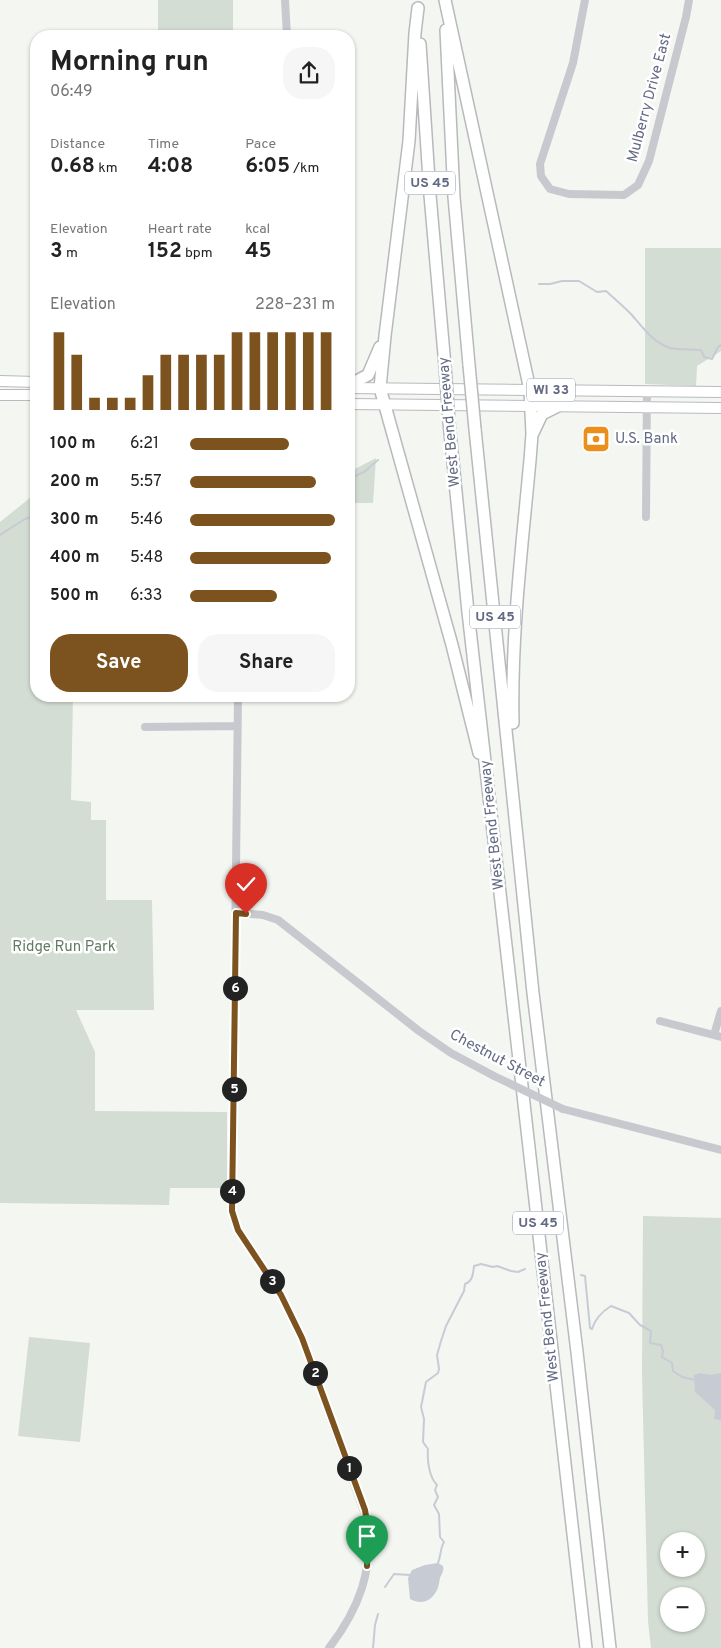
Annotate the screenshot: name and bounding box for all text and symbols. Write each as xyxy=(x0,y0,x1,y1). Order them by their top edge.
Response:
street label: Mulberry Drive East xyxy=(624,31,676,165)
text: Morning run xyxy=(50,45,209,81)
button: share xyxy=(283,47,335,99)
text: 06:49 xyxy=(50,82,93,102)
text: Distance xyxy=(50,136,105,153)
text: Time xyxy=(148,136,179,153)
text: Pace xyxy=(245,136,276,153)
text: 0.68 xyxy=(50,153,95,180)
text: 4:08 xyxy=(148,153,193,180)
text: 6:05 xyxy=(245,153,290,180)
text: km xyxy=(95,160,118,177)
text: /km xyxy=(290,160,319,177)
road number: US 45 xyxy=(405,172,455,194)
text: Elevation xyxy=(50,221,108,238)
text: Heart rate xyxy=(148,221,212,238)
text: kcal xyxy=(245,221,270,238)
text: 3 xyxy=(50,238,63,265)
text: 152 xyxy=(148,238,182,265)
text: 45 xyxy=(245,238,272,265)
text: m xyxy=(63,245,78,262)
text: bpm xyxy=(182,245,213,262)
text: Elevation xyxy=(50,295,116,315)
text: 228–231 m xyxy=(255,295,335,315)
street label: West Bend Freeway xyxy=(435,356,465,488)
road number: WI 33 xyxy=(527,378,575,402)
bank icon: U.S. Bank xyxy=(581,424,611,454)
place label: U.S. Bank xyxy=(615,430,678,449)
text: 100 m xyxy=(50,434,96,454)
text: 6:21 xyxy=(130,434,159,454)
text: 200 m xyxy=(50,472,99,492)
text: 5:57 xyxy=(130,472,162,492)
text: 300 m xyxy=(50,510,98,530)
text: 5:46 xyxy=(130,510,163,530)
text: 400 m xyxy=(50,548,99,568)
text: 5:48 xyxy=(130,548,163,568)
text: 500 m xyxy=(50,586,99,606)
text: 6:33 xyxy=(130,586,162,606)
road number: US 45 xyxy=(470,606,520,628)
button: Save xyxy=(50,634,188,692)
button: Share xyxy=(198,634,335,692)
street label: West Bend Freeway xyxy=(477,759,509,891)
pin xyxy=(225,863,267,914)
icon: check xyxy=(232,870,260,898)
park label: Ridge Run Park xyxy=(12,938,116,957)
pin: 6 xyxy=(222,976,248,1000)
text: 6 xyxy=(231,980,240,997)
street label: Chestnut Street xyxy=(446,1026,548,1092)
pin: 5 xyxy=(222,1076,246,1102)
text: 5 xyxy=(230,1081,239,1098)
pin: 4 xyxy=(220,1178,244,1204)
text: 4 xyxy=(228,1183,237,1200)
road number: US 45 xyxy=(513,1212,563,1234)
street label: West Bend Freeway xyxy=(532,1251,564,1383)
pin: 3 xyxy=(260,1268,284,1294)
text: 3 xyxy=(268,1273,277,1290)
pin: 2 xyxy=(302,1360,328,1386)
text: 2 xyxy=(311,1365,320,1382)
pin: 1 xyxy=(336,1456,362,1480)
text: 1 xyxy=(347,1460,352,1477)
pin xyxy=(346,1515,388,1566)
icon: arrive xyxy=(353,1522,381,1550)
map controls xyxy=(660,1532,705,1632)
button: + xyxy=(660,1532,705,1577)
button: − xyxy=(660,1587,705,1632)

